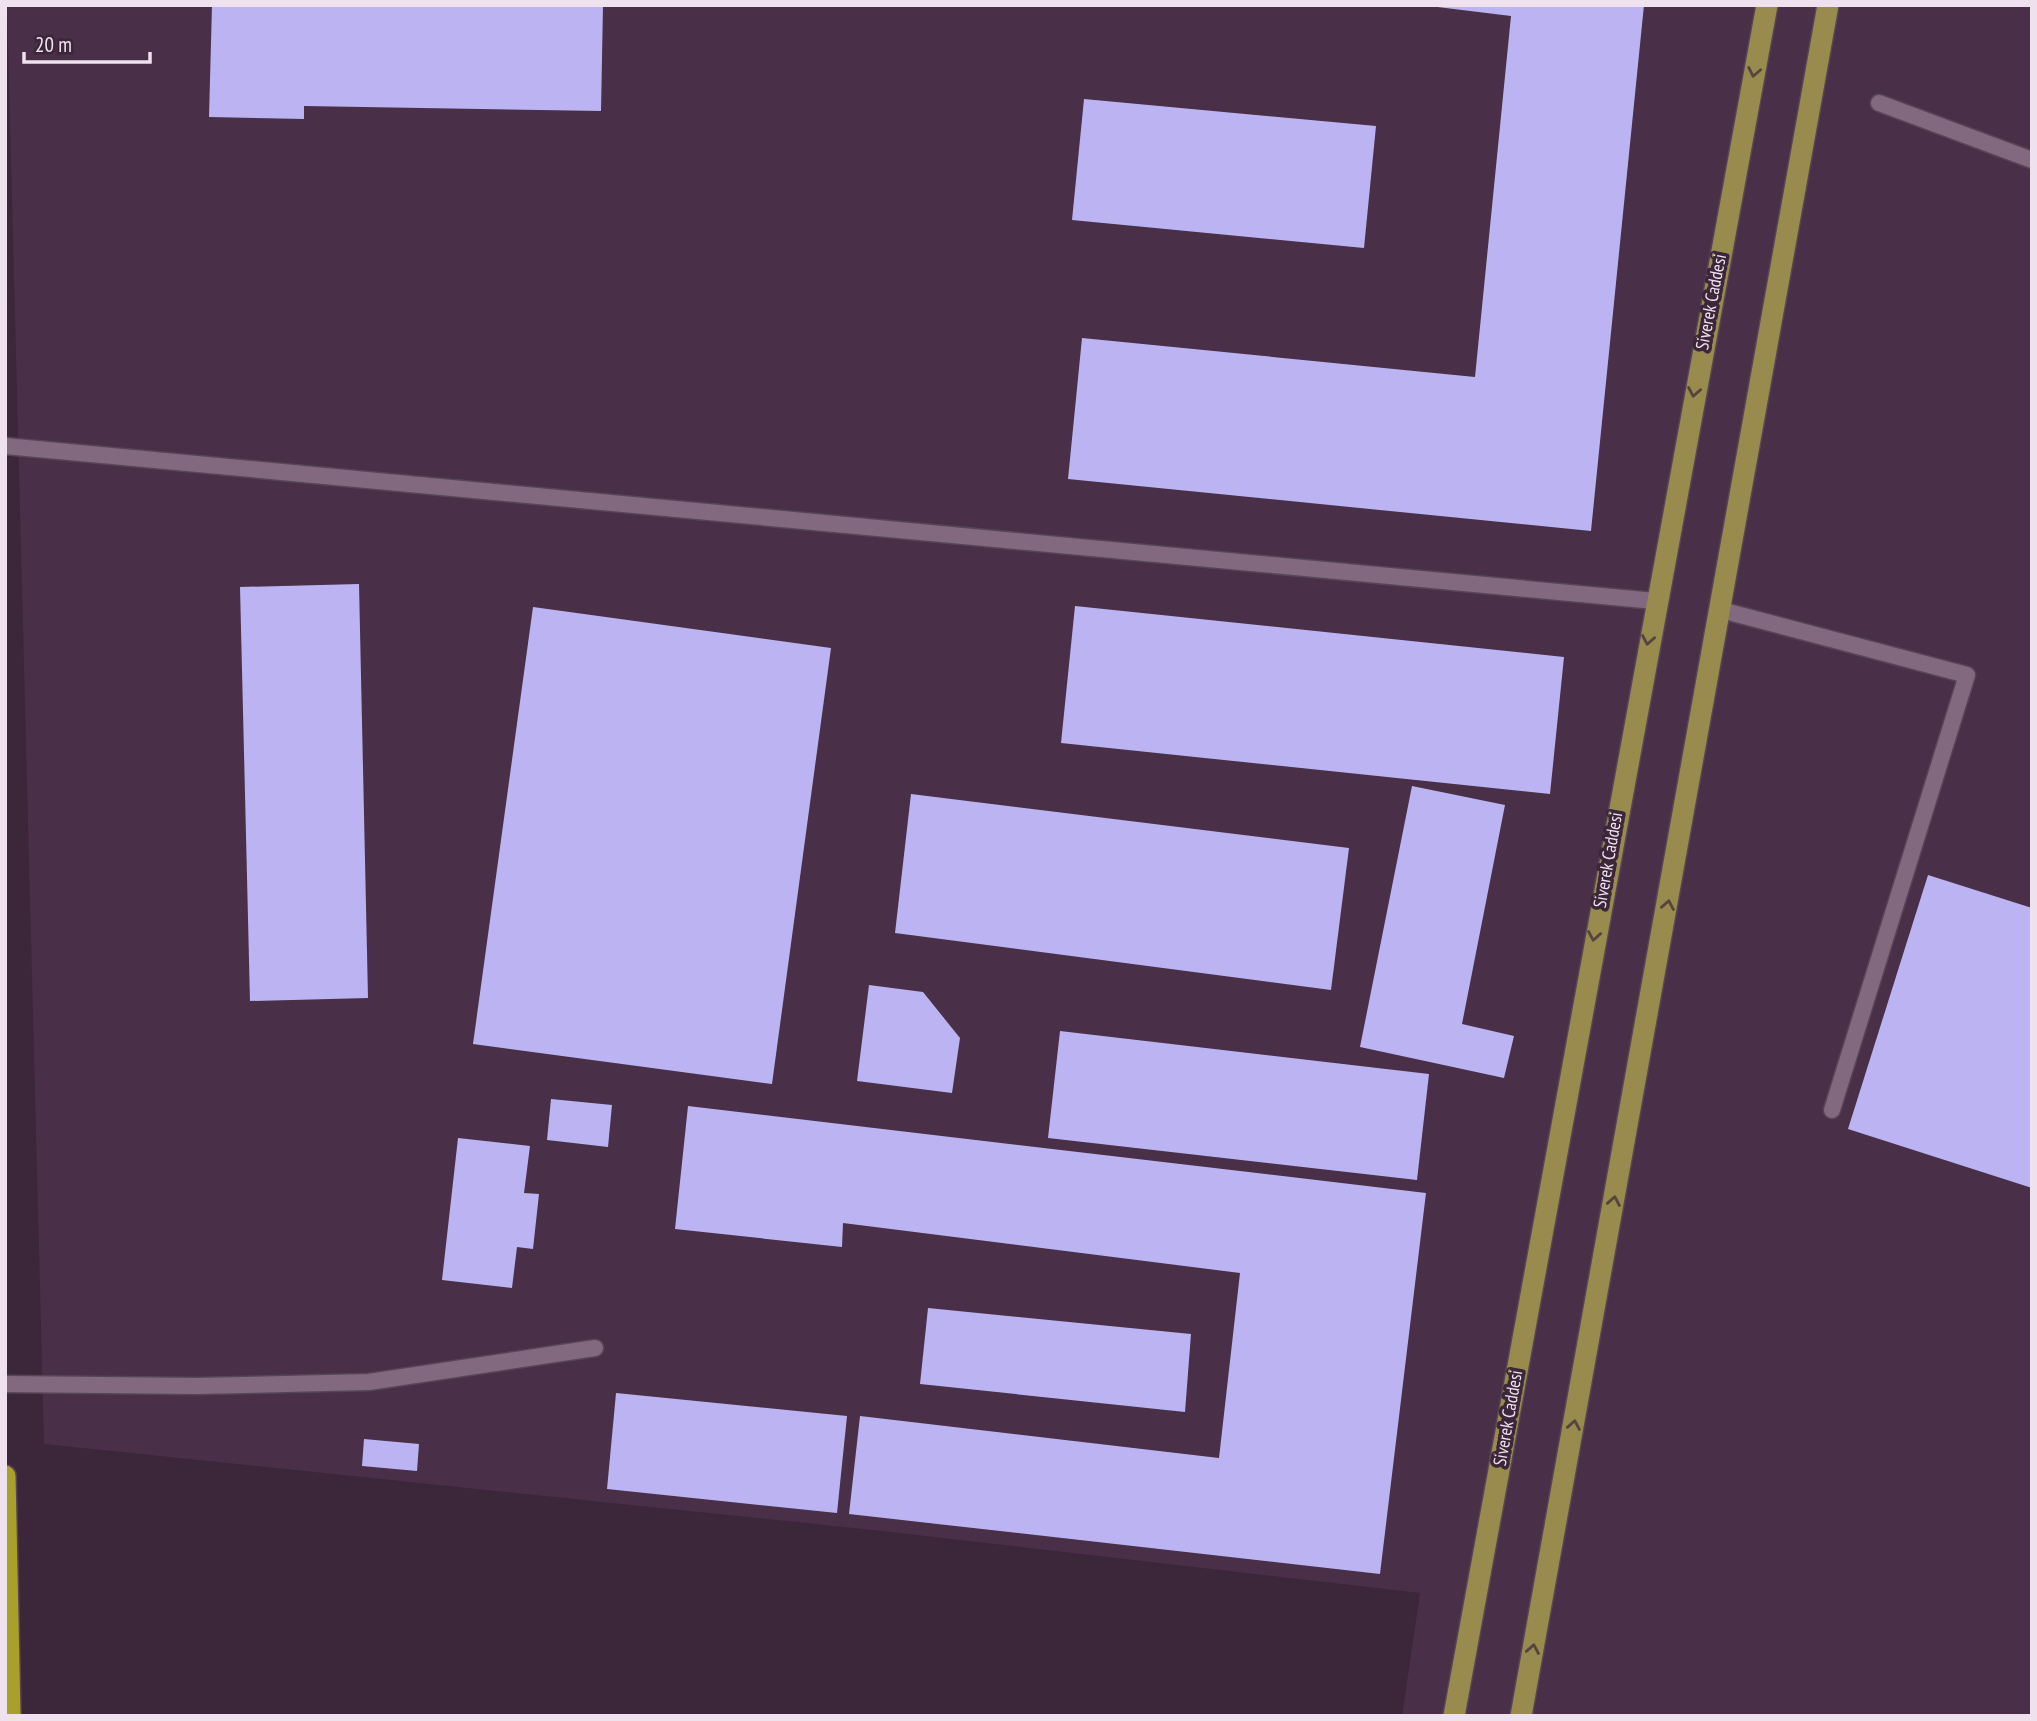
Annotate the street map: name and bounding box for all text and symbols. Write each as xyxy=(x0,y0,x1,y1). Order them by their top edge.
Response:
scale bar xyxy=(24,21,150,65)
text: 20 m xyxy=(35,31,72,58)
one-way arrow xyxy=(1747,66,1762,78)
street label: Siverek Caddesi xyxy=(1690,252,1731,352)
one-way arrow xyxy=(1687,386,1702,398)
one-way arrow xyxy=(1642,634,1657,646)
street label: Siverek Caddesi xyxy=(1588,810,1627,910)
one-way arrow xyxy=(1659,899,1674,911)
one-way arrow xyxy=(1588,930,1603,942)
one-way arrow xyxy=(1606,1195,1621,1207)
street label: Siverek Caddesi xyxy=(1488,1368,1527,1468)
one-way arrow xyxy=(1566,1419,1581,1431)
one-way arrow xyxy=(1525,1643,1540,1655)

